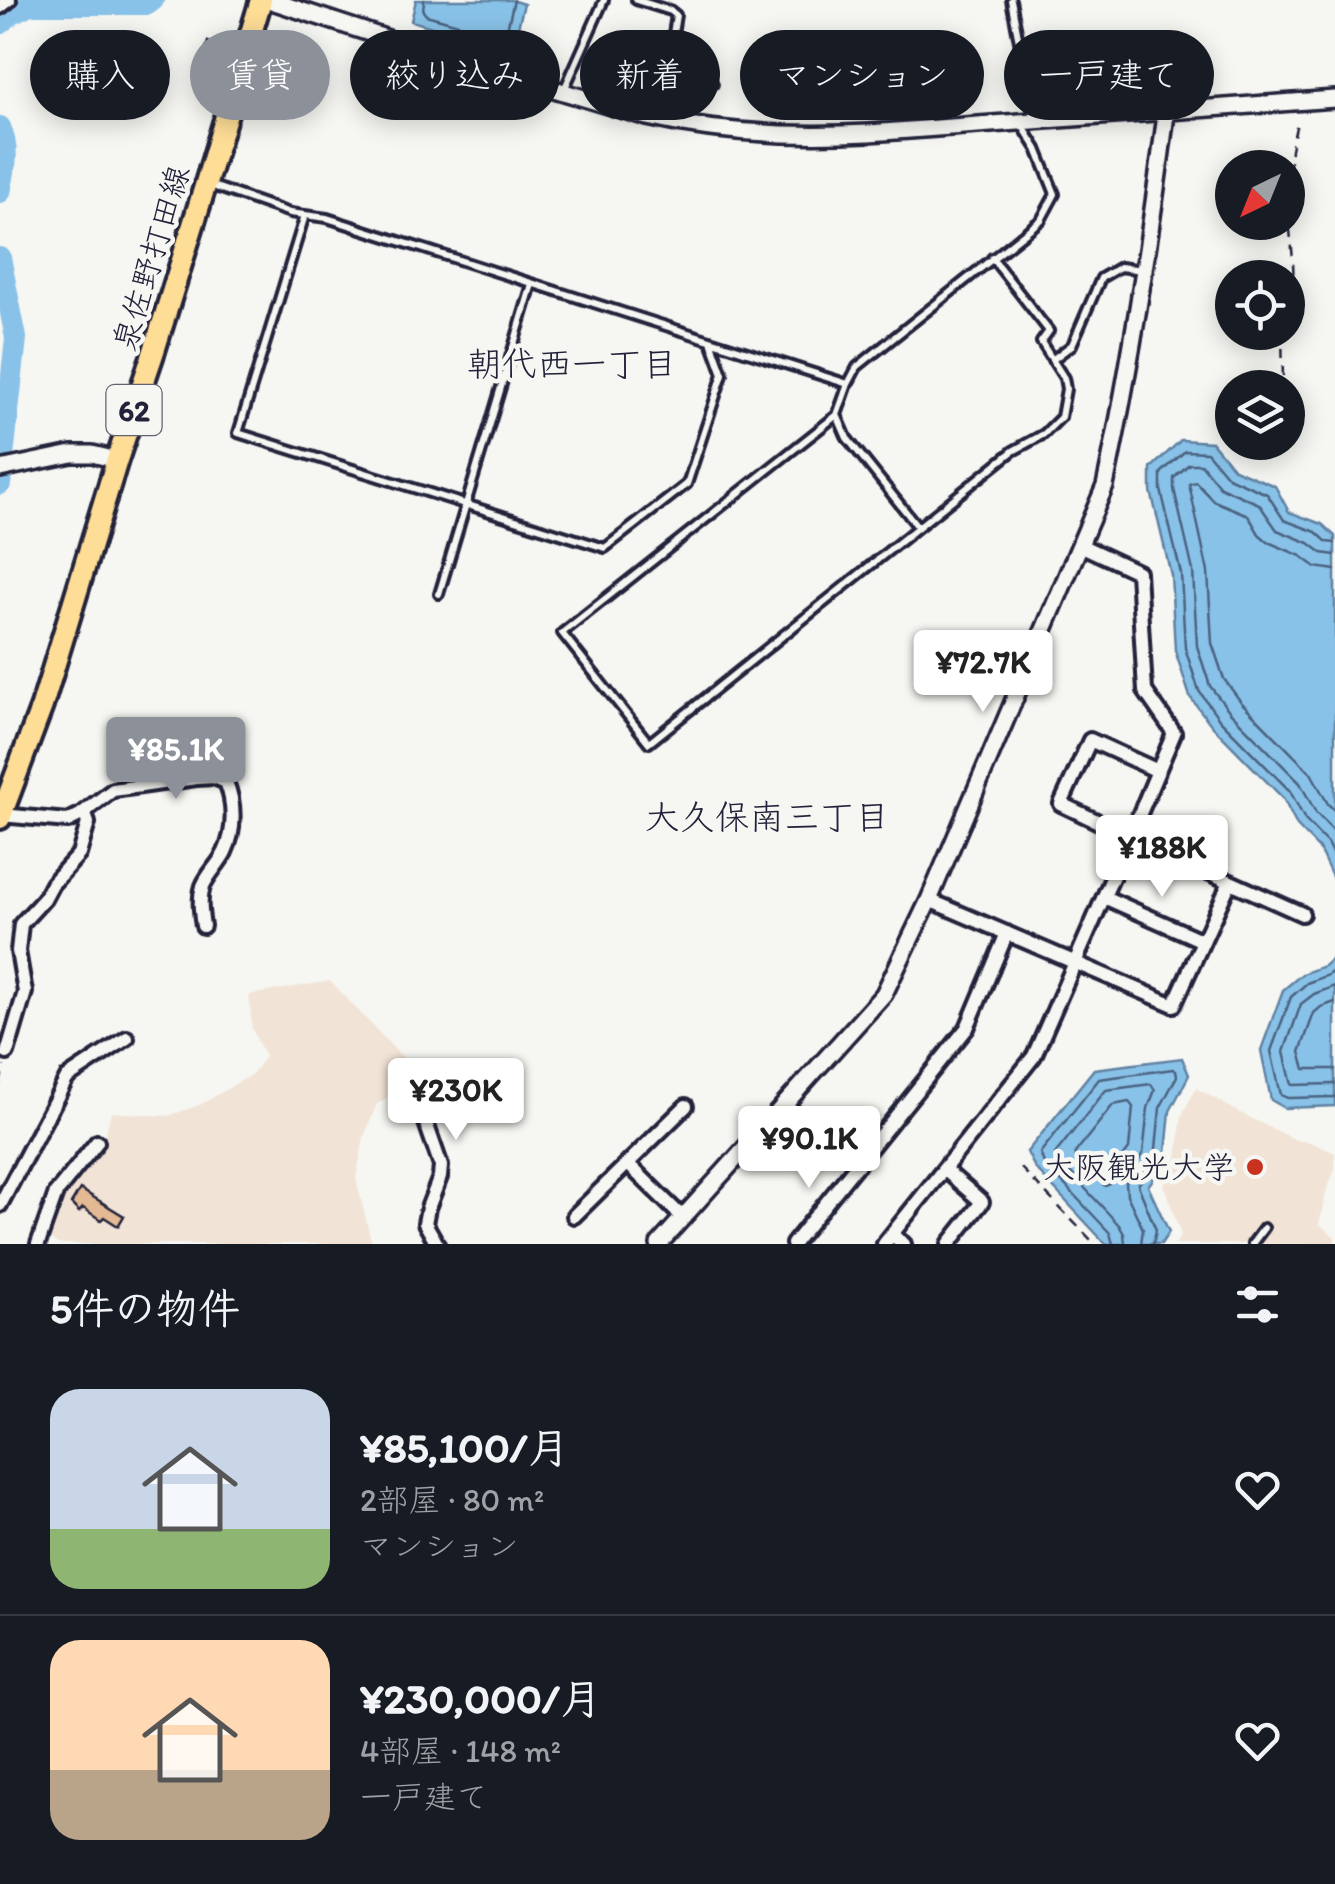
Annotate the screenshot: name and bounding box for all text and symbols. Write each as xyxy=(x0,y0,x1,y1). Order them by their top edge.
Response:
chip: 購入 xyxy=(30,30,170,120)
chip: 賃貸 xyxy=(190,30,330,120)
chip: 絞り込み xyxy=(350,30,560,120)
chip: 新着 xyxy=(580,30,720,120)
chip: マンション xyxy=(740,30,984,120)
chip: 一戸建て xyxy=(1004,30,1214,120)
north arrow xyxy=(1215,150,1305,240)
map controls xyxy=(1215,150,1305,460)
street label: 泉佐野打田線 xyxy=(105,161,197,355)
button: locate xyxy=(1215,260,1305,350)
district label: 朝代西一丁目 xyxy=(467,343,677,385)
button: layers xyxy=(1215,370,1305,460)
road number: 62 xyxy=(106,385,162,435)
pin: ¥72.7K xyxy=(902,630,1064,715)
text: ¥72.7K xyxy=(936,643,1030,681)
pin: ¥85.1K xyxy=(95,717,257,802)
text: ¥85.1K xyxy=(128,730,224,768)
district label: 大久保南三丁目 xyxy=(644,796,890,838)
pin: ¥188K xyxy=(1092,815,1232,900)
text: ¥188K xyxy=(1118,828,1206,866)
pin: ¥230K xyxy=(386,1058,526,1143)
text: ¥230K xyxy=(410,1071,502,1109)
pin: ¥90.1K xyxy=(728,1106,890,1191)
text: ¥90.1K xyxy=(760,1119,858,1157)
place label: 大阪観光大学 xyxy=(1043,1148,1235,1186)
marker: 大阪観光大学 xyxy=(1244,1156,1266,1178)
icon: filters xyxy=(1230,1277,1285,1332)
text: 5件の物件 xyxy=(50,1283,240,1334)
text: ¥85,100/月 xyxy=(360,1422,569,1473)
icon: home xyxy=(130,1429,250,1549)
icon: heart xyxy=(1230,1462,1285,1517)
text: 2部屋 · 80 m² xyxy=(360,1481,544,1519)
text: マンション xyxy=(360,1527,519,1565)
text: ¥230,000/月 xyxy=(360,1673,602,1724)
icon: home xyxy=(130,1680,250,1800)
icon: heart xyxy=(1230,1713,1285,1768)
text: 4部屋 · 148 m² xyxy=(360,1732,561,1770)
text: 一戸建て xyxy=(360,1778,488,1816)

